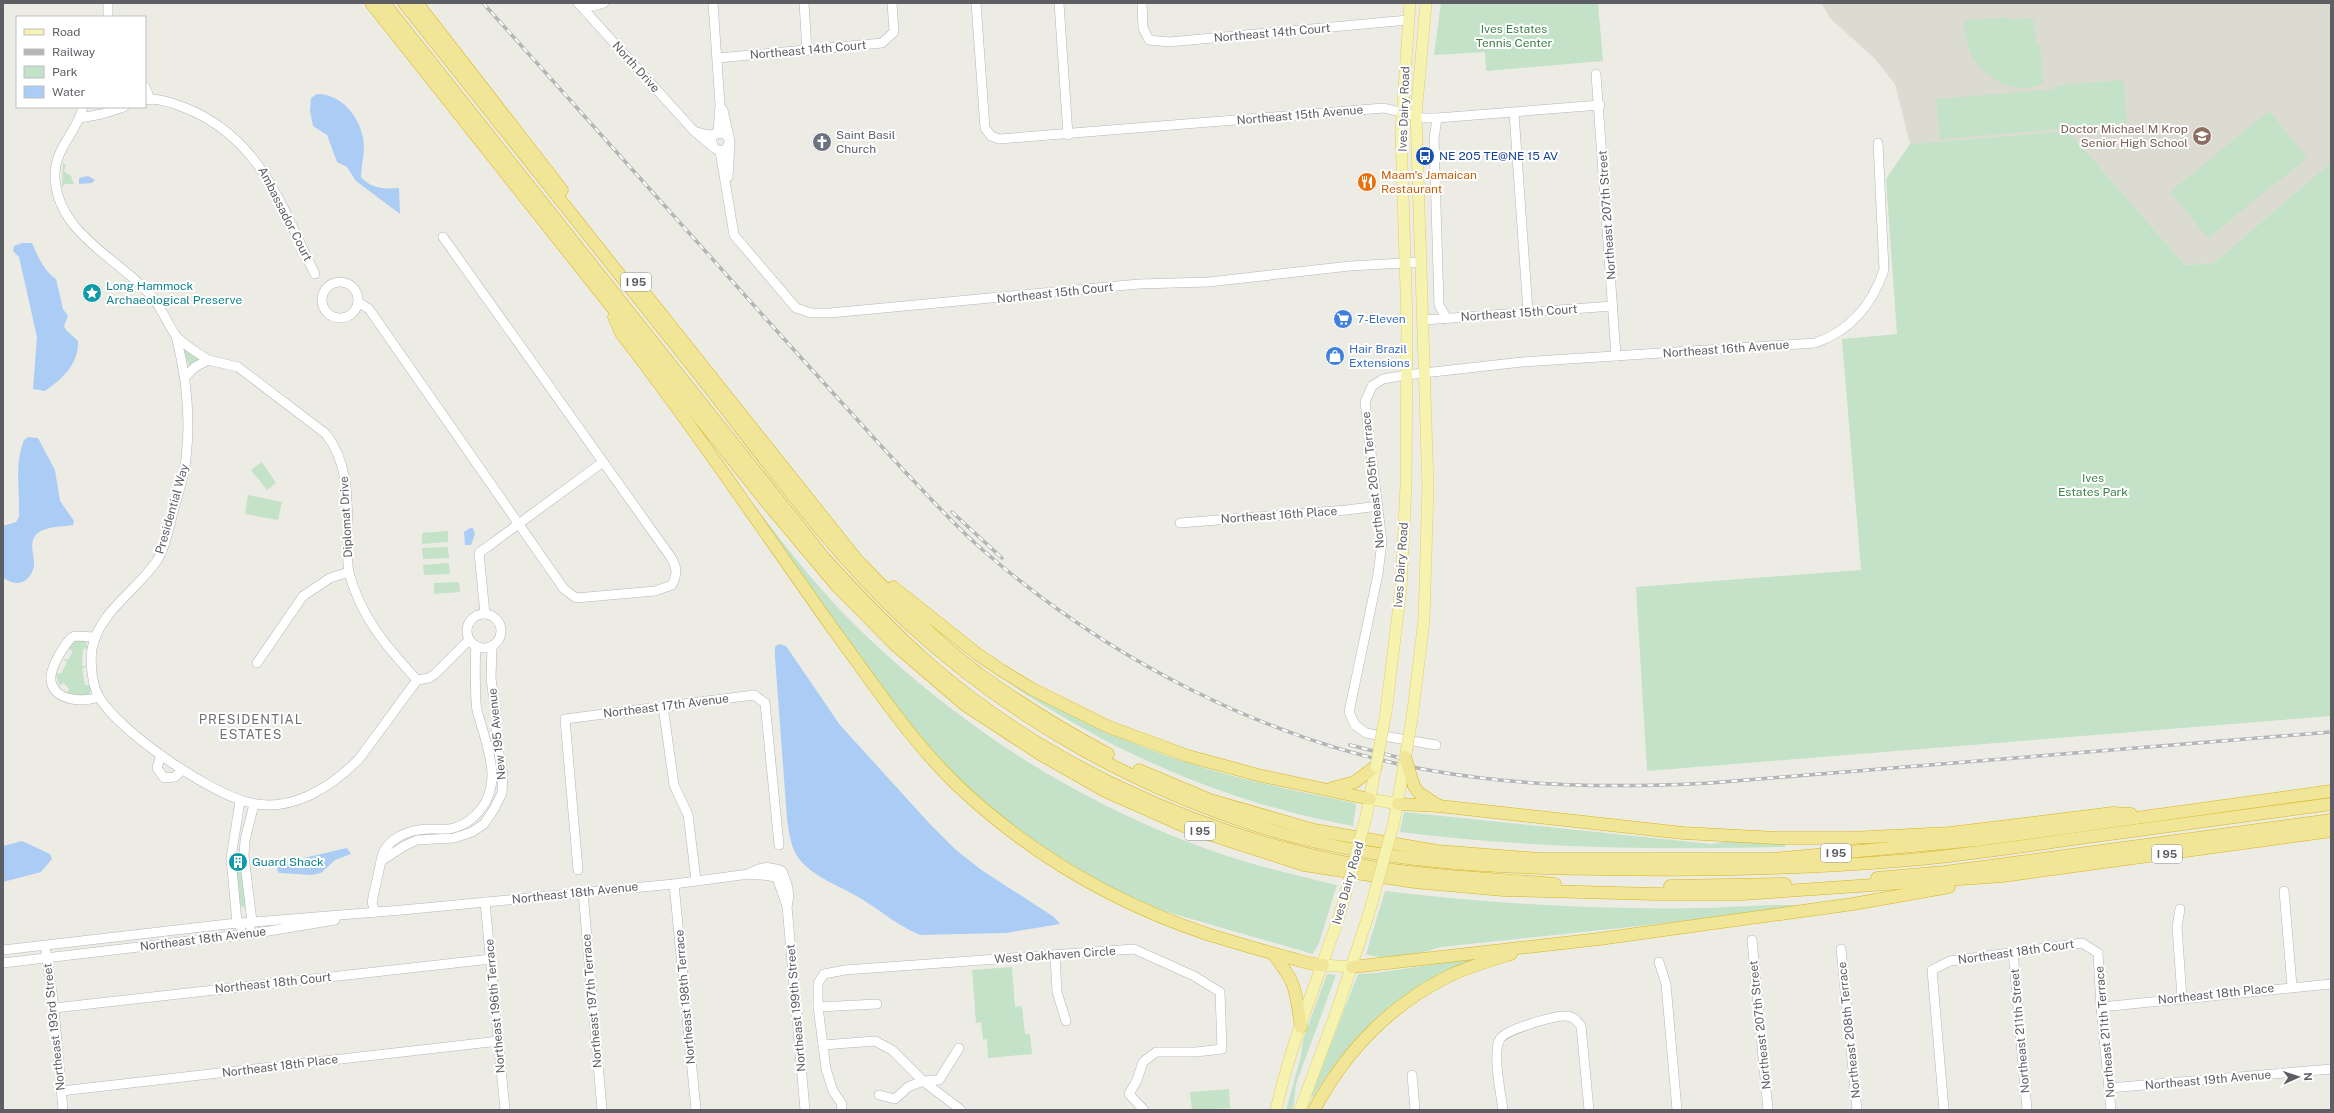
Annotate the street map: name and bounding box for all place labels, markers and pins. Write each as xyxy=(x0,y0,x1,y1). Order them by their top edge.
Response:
place label: Doctor Michael M Krop Senior High School xyxy=(2061,122,2188,150)
school or university icon: Doctor Michael M Krop Senior High School xyxy=(2191,125,2213,147)
place label: Saint Basil Church xyxy=(836,128,896,156)
church icon: Saint Basil Church xyxy=(811,131,833,153)
bus stop icon: NE 205 TE@NE 15 AV xyxy=(1414,145,1436,167)
place label: NE 205 TE@NE 15 AV xyxy=(1439,149,1558,163)
place label: Maam's Jamaican Restaurant xyxy=(1381,168,1477,196)
restaurant icon: Maam's Jamaican Restaurant xyxy=(1356,171,1378,193)
place label: Long Hammock Archaeological Preserve xyxy=(106,279,242,307)
place icon: Long Hammock Archaeological Preserve xyxy=(81,282,103,304)
supermarket icon: 7-Eleven xyxy=(1332,308,1354,330)
place label: 7-Eleven xyxy=(1357,312,1406,326)
place label: Hair Brazil Extensions xyxy=(1349,342,1410,370)
shop icon: Hair Brazil Extensions xyxy=(1324,345,1346,367)
building icon: Guard Shack xyxy=(227,851,249,873)
place label: Guard Shack xyxy=(252,855,324,869)

